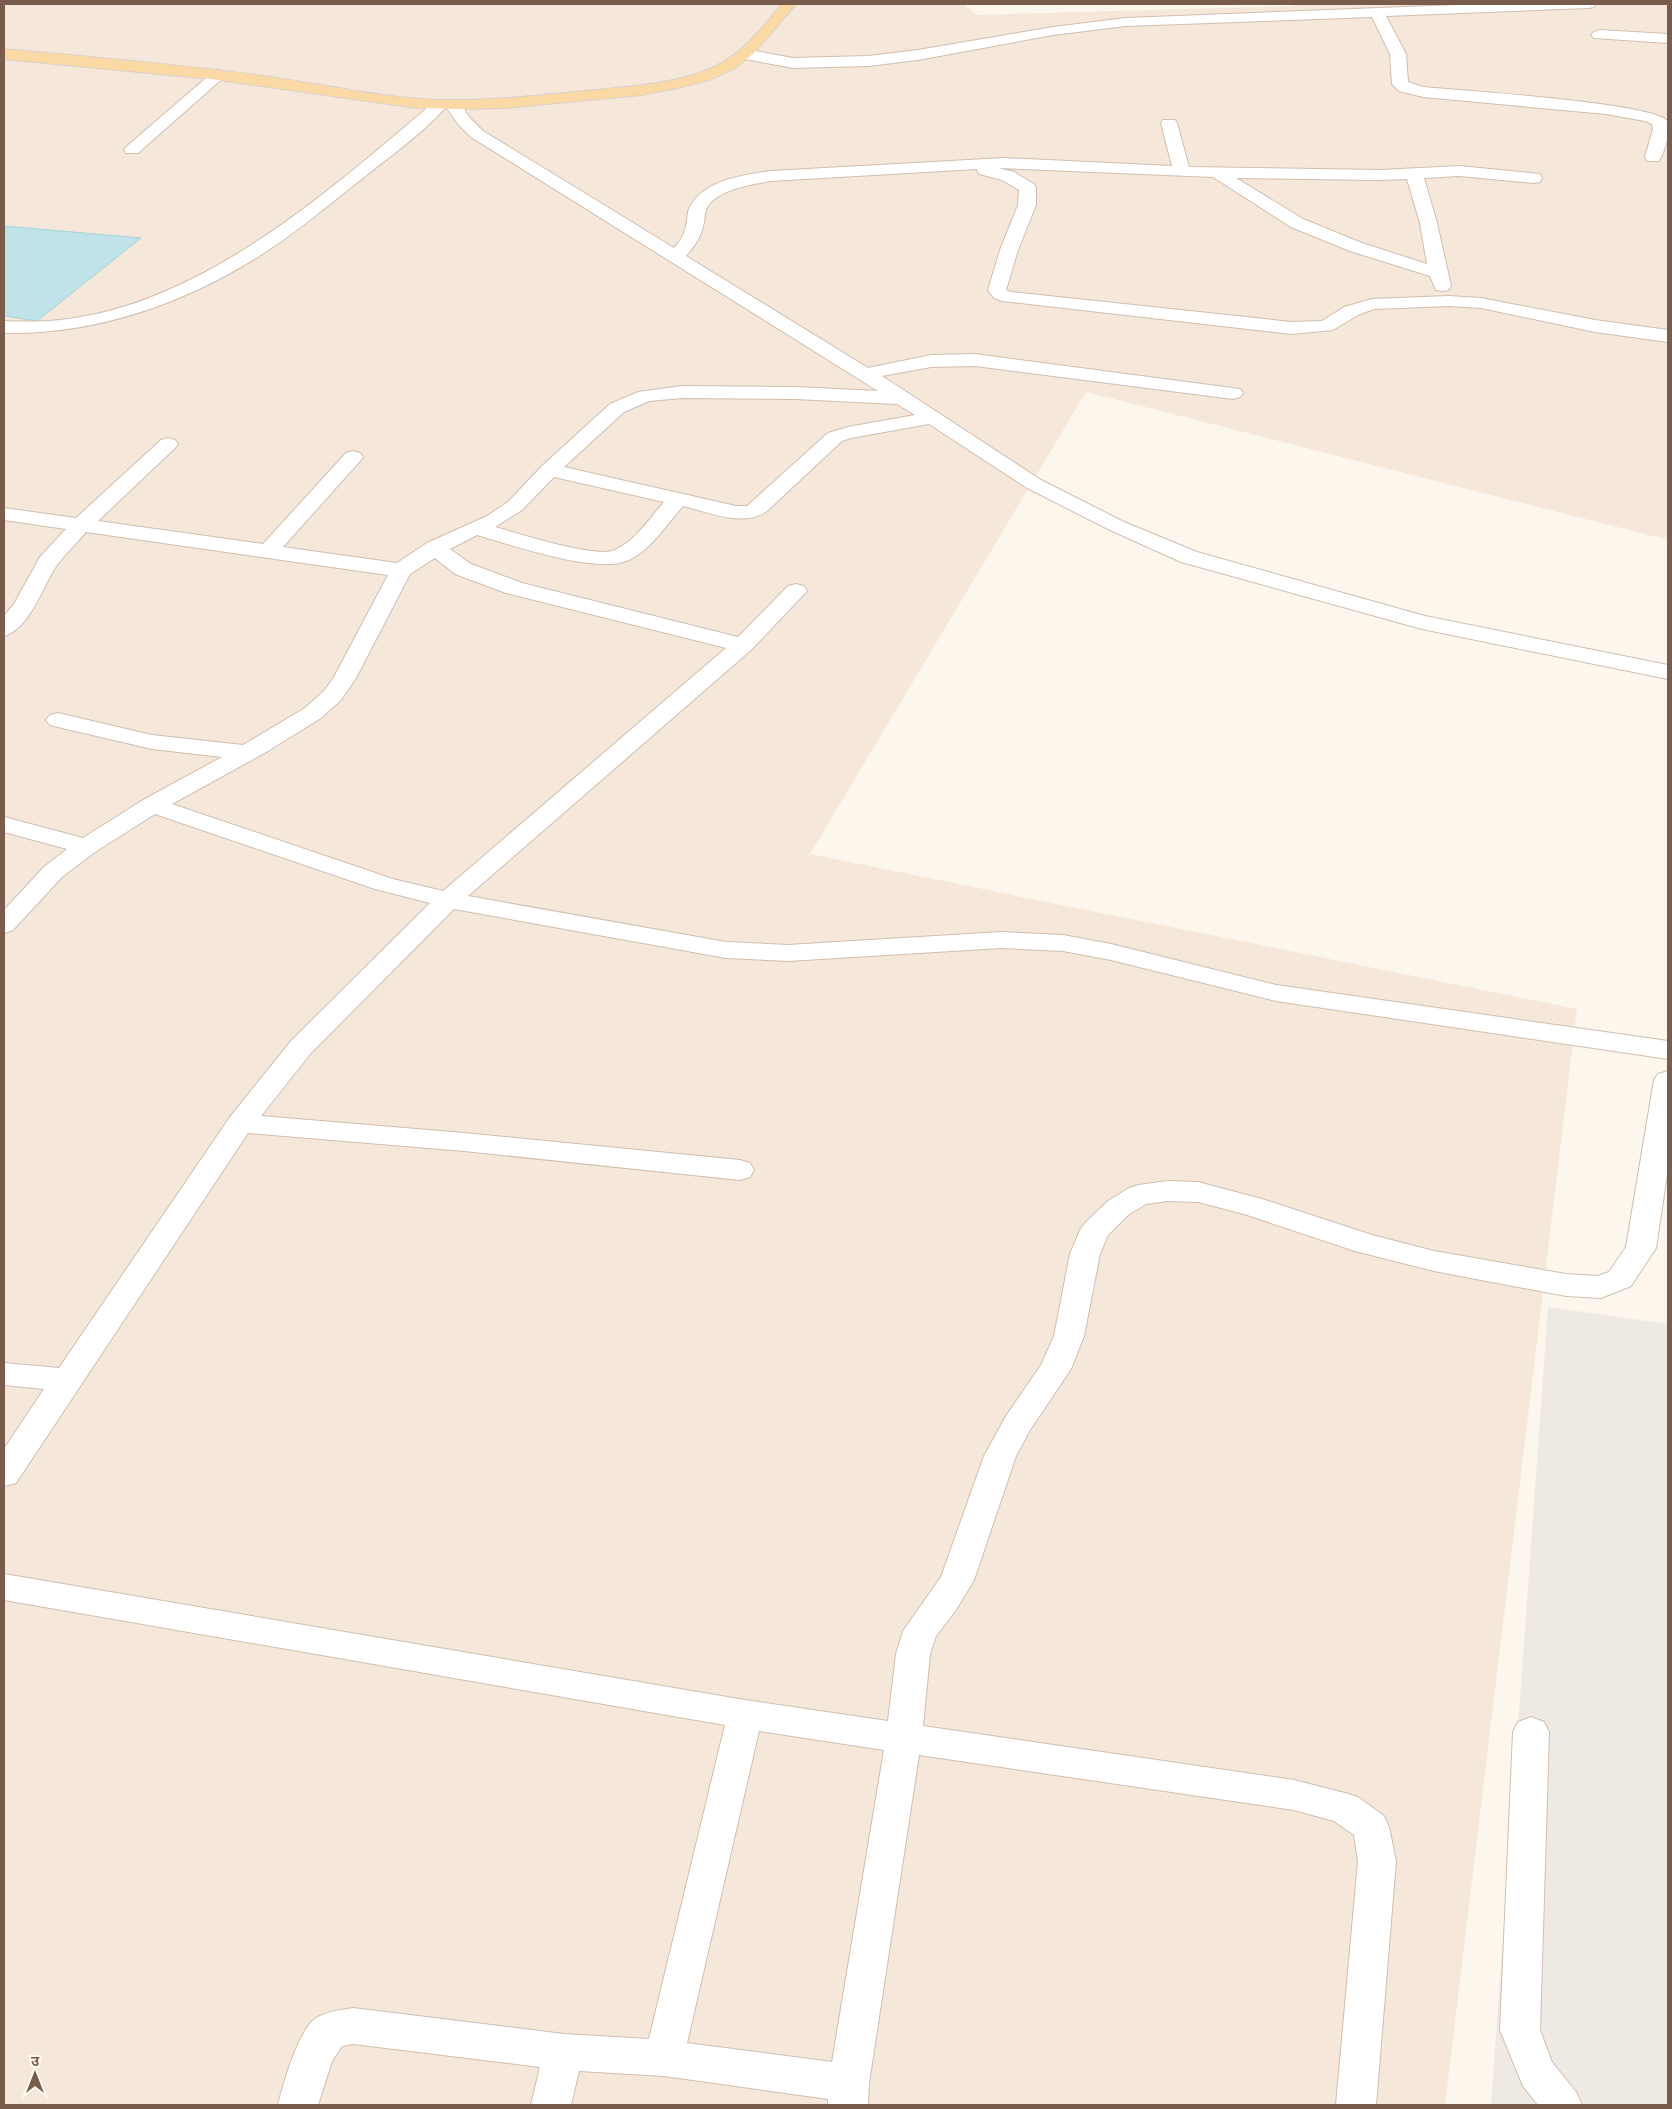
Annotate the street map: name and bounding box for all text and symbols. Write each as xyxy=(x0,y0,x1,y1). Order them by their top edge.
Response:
north arrow xyxy=(10,2049,60,2099)
text: उ xyxy=(31,2053,40,2069)

